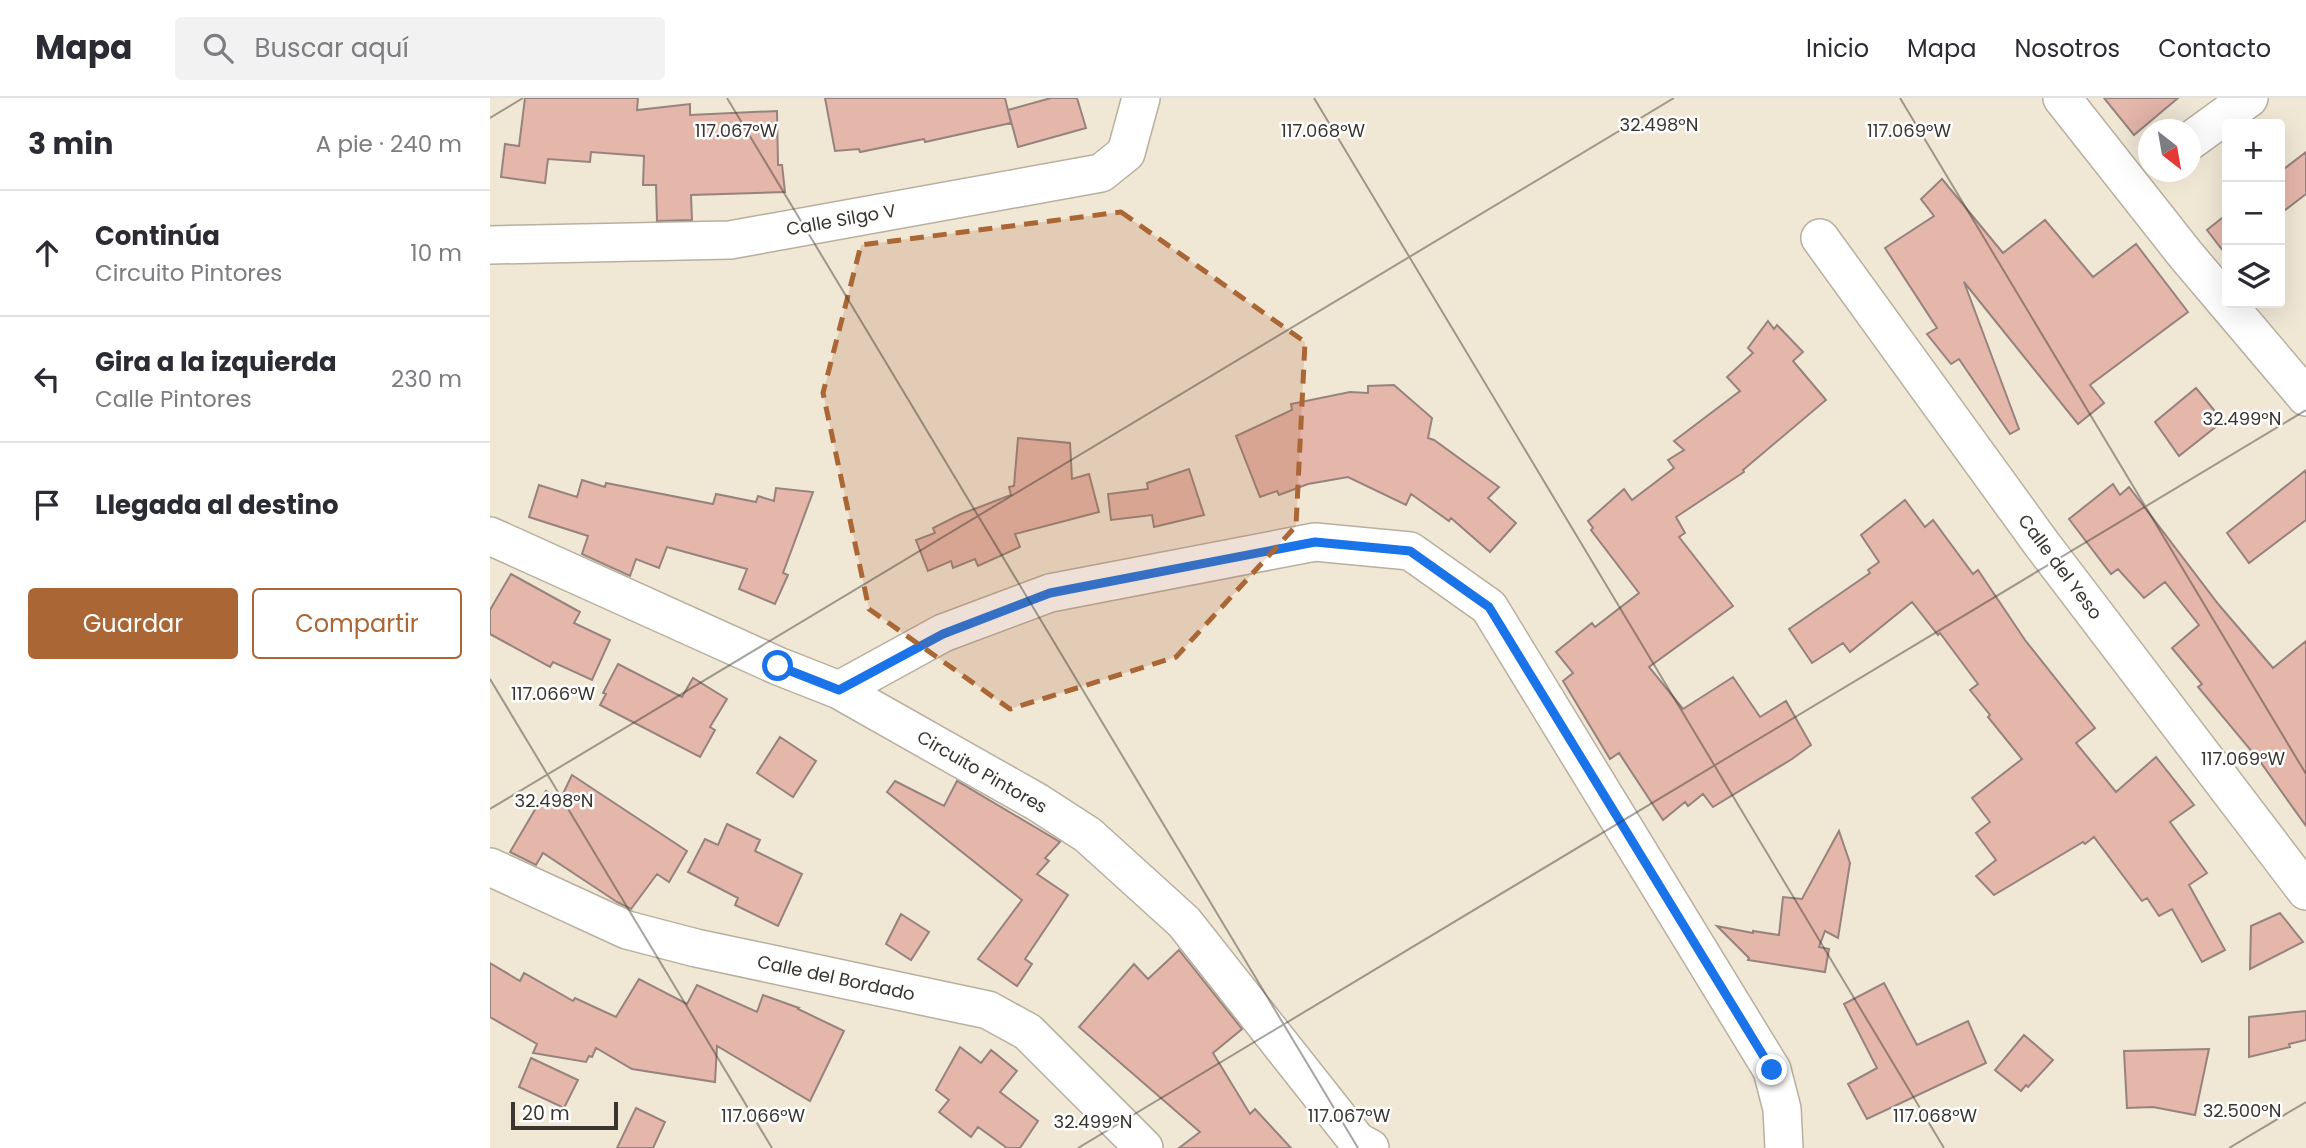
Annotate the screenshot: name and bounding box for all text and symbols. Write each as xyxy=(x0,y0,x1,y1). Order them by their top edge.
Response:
search box xyxy=(175,17,665,80)
text: Mapa xyxy=(35,24,133,71)
icon: search xyxy=(199,29,237,67)
text: Buscar aquí xyxy=(255,30,409,66)
text: Inicio xyxy=(1806,32,1869,65)
text: Mapa xyxy=(1907,32,1976,65)
text: Nosotros xyxy=(2014,32,2120,65)
text: Contacto xyxy=(2158,32,2271,65)
text: 32.498°N xyxy=(1620,112,1698,137)
text: 117.067°W xyxy=(695,118,778,143)
text: 117.068°W xyxy=(1281,118,1366,143)
text: 117.069°W xyxy=(1867,118,1952,143)
north arrow xyxy=(2138,119,2201,182)
map controls xyxy=(2222,119,2285,308)
button: + xyxy=(2222,119,2285,182)
text: 3 min xyxy=(28,122,113,165)
text: A pie · 240 m xyxy=(316,128,462,160)
button: − xyxy=(2222,182,2285,245)
street label: Calle Silgo V xyxy=(784,198,898,241)
text: Continúa xyxy=(95,218,220,254)
icon: ahead xyxy=(28,234,66,272)
text: 10 m xyxy=(410,237,462,269)
button: layers xyxy=(2222,245,2285,308)
text: Circuito Pintores xyxy=(95,257,282,289)
text: Gira a la izquierda xyxy=(95,344,337,380)
icon: left xyxy=(28,360,66,398)
text: 230 m xyxy=(391,363,462,395)
text: Calle Pintores xyxy=(95,383,252,415)
text: 32.499°N xyxy=(2203,406,2281,431)
icon: arrive xyxy=(28,486,66,524)
text: Llegada al destino xyxy=(95,487,339,523)
street label: Calle del Yeso xyxy=(2012,509,2108,625)
button: Guardar xyxy=(28,588,238,659)
button: Compartir xyxy=(252,588,462,659)
route start xyxy=(762,650,793,681)
text: 117.066°W xyxy=(511,681,596,706)
street label: Circuito Pintores xyxy=(913,724,1052,819)
text: 117.069°W xyxy=(2201,746,2286,771)
text: 32.498°N xyxy=(515,788,593,813)
street label: Calle del Bordado xyxy=(755,949,917,1006)
route end xyxy=(1756,1054,1787,1085)
text: 32.500°N xyxy=(2203,1098,2281,1123)
scale bar xyxy=(511,1099,618,1131)
text: 20 m xyxy=(522,1100,570,1127)
text: 117.066°W xyxy=(721,1103,806,1128)
text: 117.067°W xyxy=(1308,1103,1391,1128)
text: 117.068°W xyxy=(1893,1103,1978,1128)
text: 32.499°N xyxy=(1054,1109,1132,1134)

